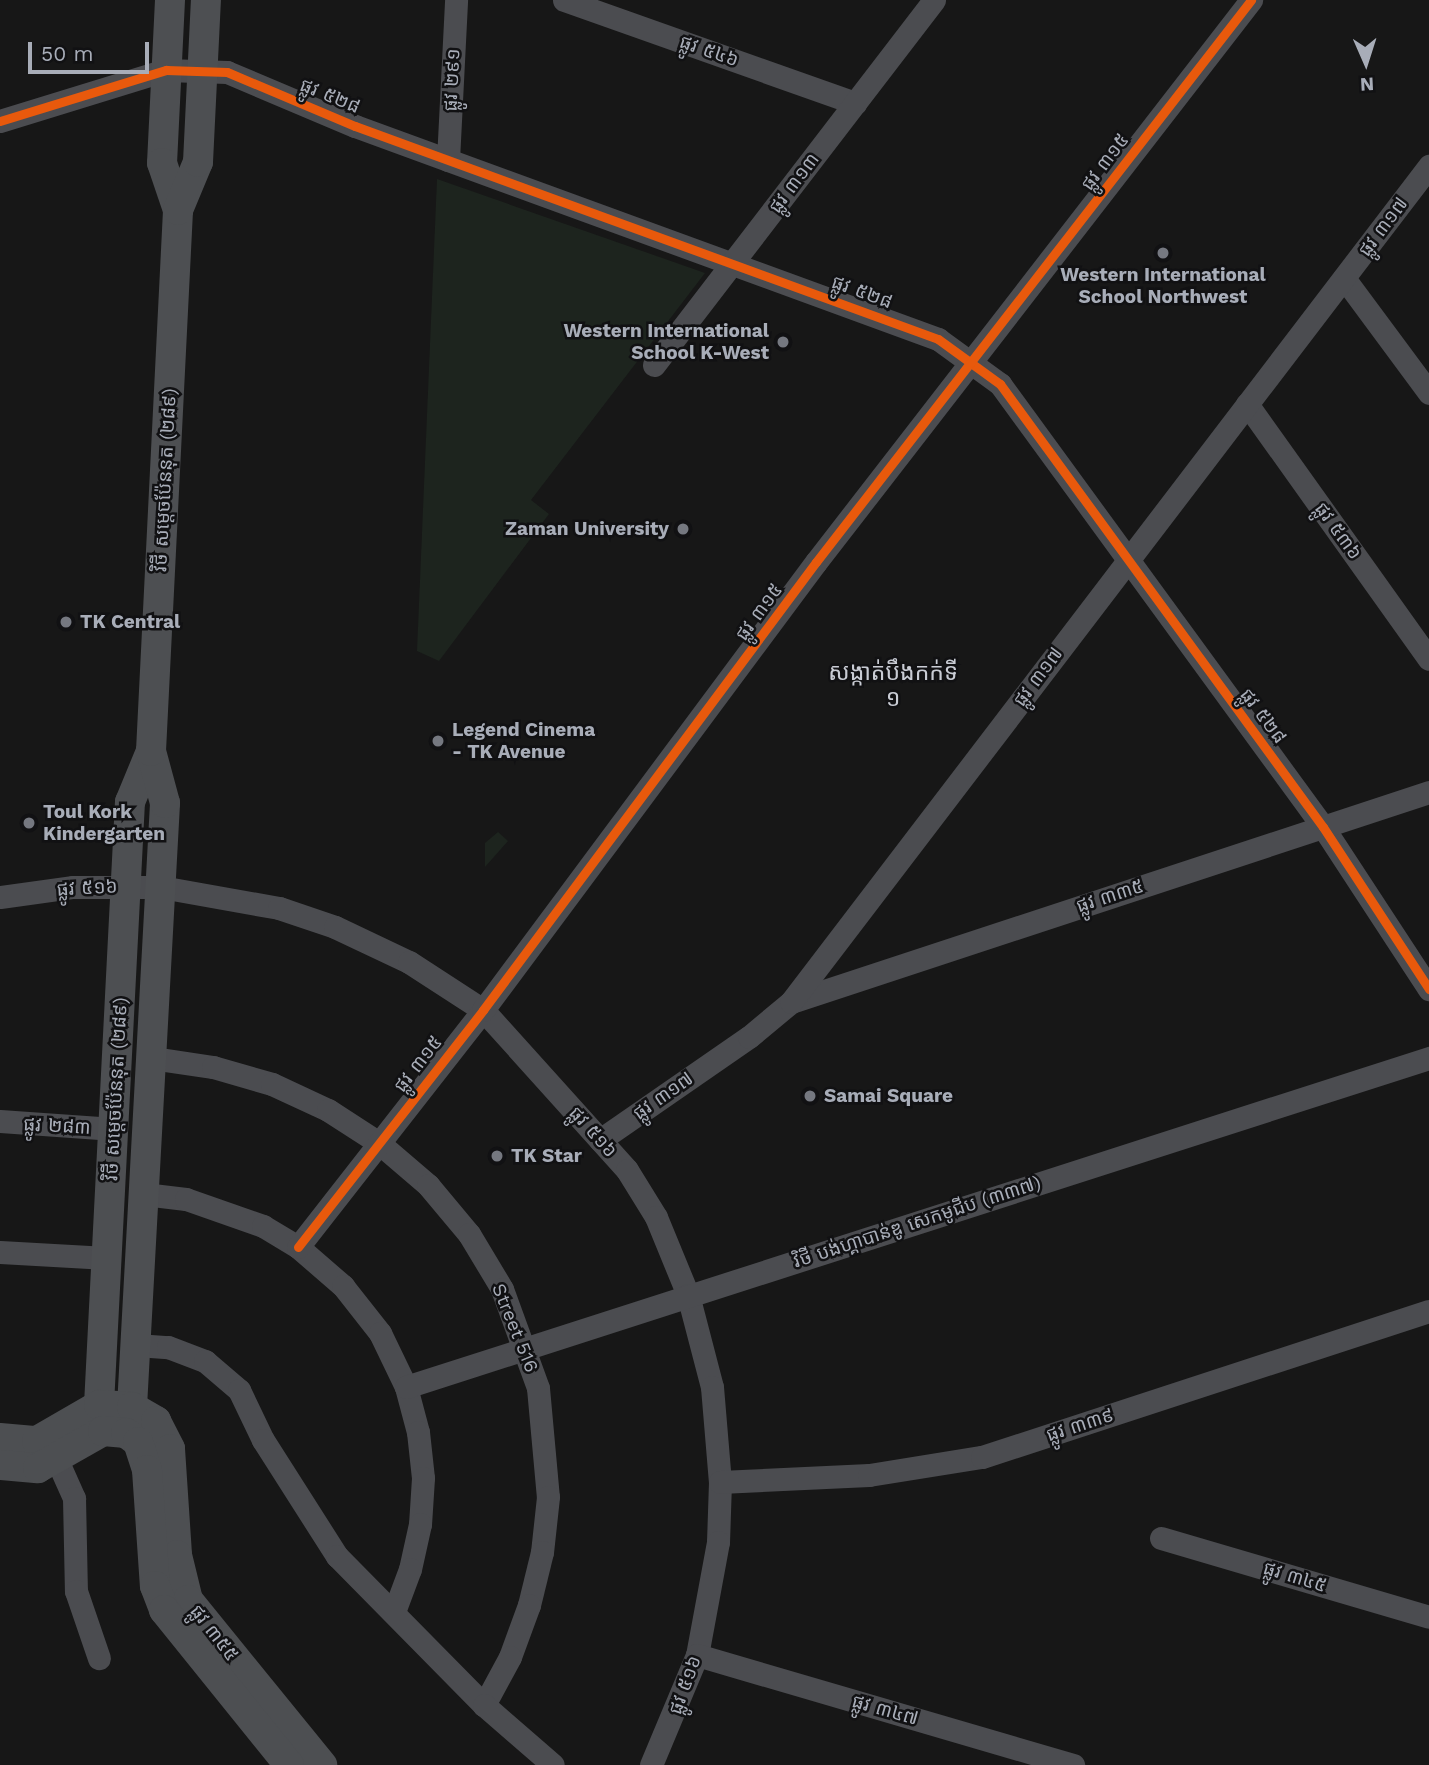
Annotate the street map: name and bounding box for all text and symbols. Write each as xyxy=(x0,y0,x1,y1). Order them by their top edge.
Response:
scale bar xyxy=(32,28,152,72)
north arrow xyxy=(1331,28,1401,98)
street label: ផ្លូវ ៥៤៦ xyxy=(676,30,742,72)
text: 50 m xyxy=(41,41,93,66)
street label: ផ្លូវ ២៩១ xyxy=(439,48,465,112)
text: N xyxy=(1359,73,1375,96)
street label: ផ្លូវ ៥២៨ xyxy=(296,74,364,118)
street label: ផ្លូវ ៣១៥ xyxy=(1076,129,1134,195)
street label: ផ្លូវ ៣១៣ xyxy=(764,148,824,218)
street label: ផ្លូវ ៣១៧ xyxy=(1353,193,1413,261)
marker: Western International School Northwest xyxy=(1155,245,1171,261)
place label: Western International School Northwest xyxy=(1060,264,1266,308)
street label: ផ្លូវ ៥២៨ xyxy=(828,270,896,314)
place label: Western International School K-West xyxy=(563,320,769,364)
marker: Western International School K-West xyxy=(775,334,791,350)
street label: វិថី សម្តេចប៉ែននុត (២៨៩) xyxy=(149,388,181,572)
street label: ផ្លូវ ៥៣៦ xyxy=(1310,498,1366,564)
place label: Zaman University xyxy=(505,518,669,540)
marker: Zaman University xyxy=(675,521,691,537)
street label: ផ្លូវ ៣១៥ xyxy=(731,579,787,645)
place label: TK Central xyxy=(80,611,180,633)
marker: TK Central xyxy=(58,614,74,630)
street label: ផ្លូវ ៣១៧ xyxy=(1008,643,1068,711)
district label: សង្កាត់បឹងកក់ទី ១ xyxy=(828,659,958,713)
street label: ផ្លូវ ៥២៨ xyxy=(1235,684,1291,748)
place label: Legend Cinema - TK Avenue xyxy=(452,719,595,763)
marker: Legend Cinema - TK Avenue xyxy=(430,733,446,749)
place label: Toul Kork Kindergarten xyxy=(43,801,165,845)
marker: Toul Kork Kindergarten xyxy=(21,815,37,831)
street label: ផ្លូវ ៣៣៥ xyxy=(1073,874,1147,918)
street label: ផ្លូវ ៥១៦ xyxy=(56,875,118,901)
street label: វិថី សម្តេចប៉ែននុត (២៨៩) xyxy=(100,997,132,1181)
street label: ផ្លូវ ៣១៥ xyxy=(389,1031,447,1097)
street label: ផ្លូវ ៣១៧ xyxy=(629,1067,697,1125)
place label: Samai Square xyxy=(824,1085,953,1107)
marker: Samai Square xyxy=(802,1088,818,1104)
street label: ផ្លូវ ៥១៦ xyxy=(564,1102,622,1162)
street label: ផ្លូវ ២៨៣ xyxy=(23,1113,91,1139)
place label: TK Star xyxy=(511,1145,582,1167)
marker: TK Star xyxy=(489,1148,505,1164)
street label: វិថី បង់ហ្គាបាន់ឌូ សេកមូជីប (៣៣៧) xyxy=(790,1171,1044,1273)
street label: Street 516 xyxy=(487,1280,543,1376)
street label: ផ្លូវ ៣៣៩ xyxy=(1043,1403,1117,1447)
street label: ផ្លូវ ៣៤៥ xyxy=(1260,1557,1330,1597)
street label: ផ្លូវ ៣៥៥ xyxy=(185,1600,243,1666)
street label: ផ្លូវ ៥១៦ xyxy=(664,1652,706,1718)
street label: ផ្លូវ ៣៤៧ xyxy=(849,1690,921,1730)

